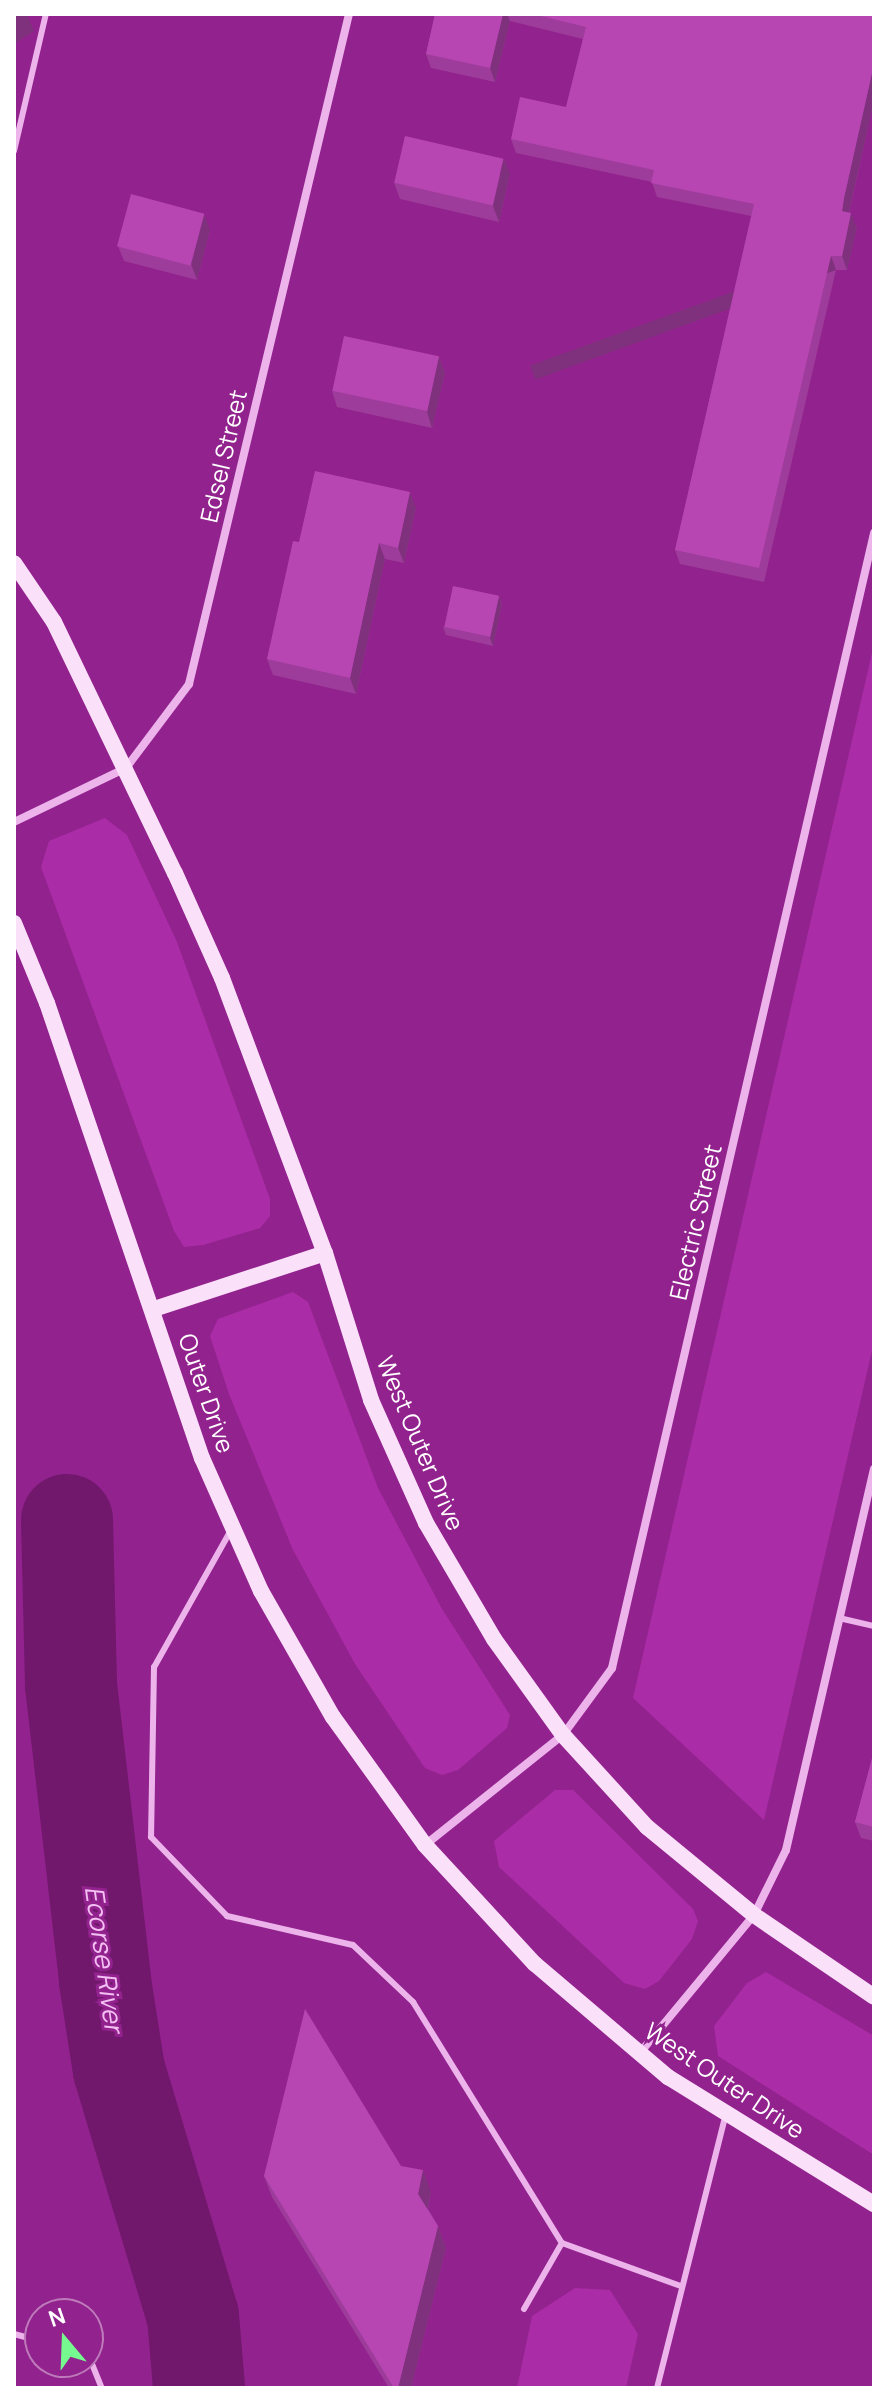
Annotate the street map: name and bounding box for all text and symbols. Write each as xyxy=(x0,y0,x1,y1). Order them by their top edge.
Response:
street label: Edsel Street xyxy=(194,387,252,525)
street label: Electric Street xyxy=(663,1141,727,1303)
street label: Outer Drive xyxy=(173,1330,241,1456)
street label: West Outer Drive xyxy=(371,1352,471,1534)
water label: Ecorse River xyxy=(78,1884,130,2034)
street label: West Outer Drive xyxy=(640,2016,810,2144)
north arrow xyxy=(24,2298,104,2378)
text: N xyxy=(44,2300,69,2334)

